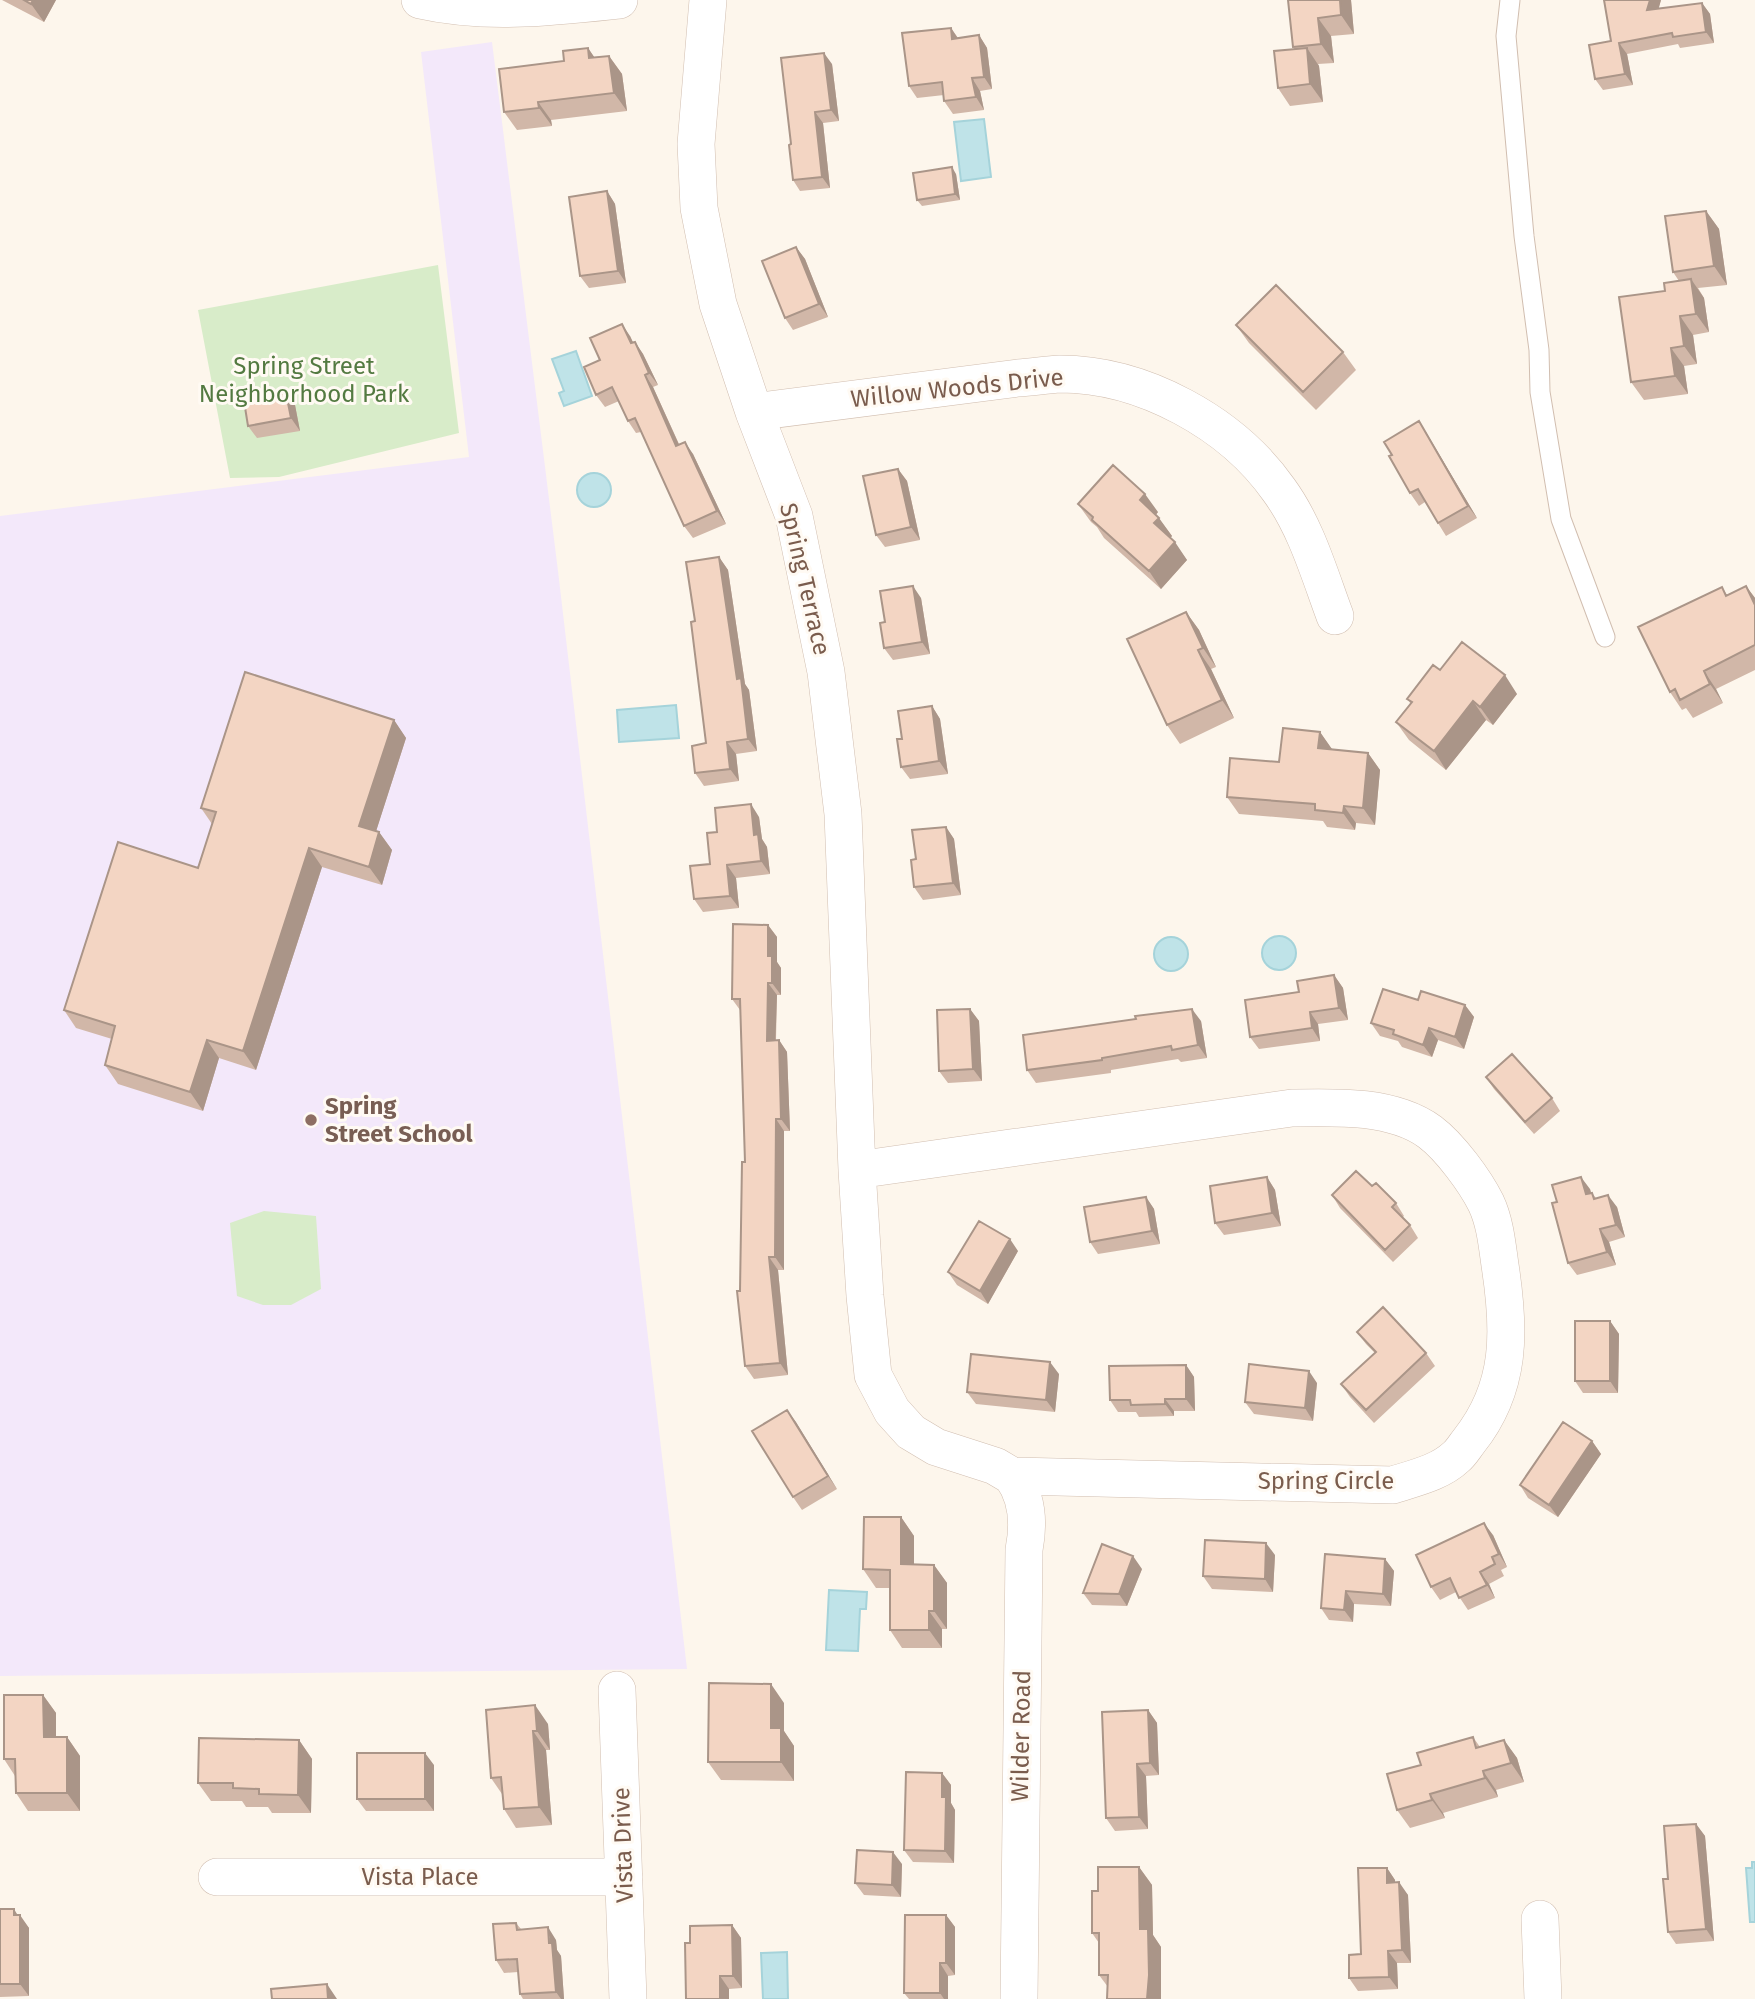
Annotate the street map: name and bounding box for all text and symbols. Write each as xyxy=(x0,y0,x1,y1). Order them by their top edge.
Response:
park label: Spring Street Neighborhood Park xyxy=(199,352,410,408)
street label: Willow Woods Drive xyxy=(849,363,1065,413)
street label: Spring Terrace xyxy=(774,500,836,658)
place label: Spring Street School xyxy=(325,1092,473,1148)
marker: Spring Street School xyxy=(303,1112,319,1128)
street label: Spring Circle xyxy=(1258,1467,1394,1495)
street label: Wilder Road xyxy=(1006,1670,1036,1802)
street label: Vista Drive xyxy=(607,1787,639,1903)
street label: Vista Place xyxy=(362,1863,478,1891)

